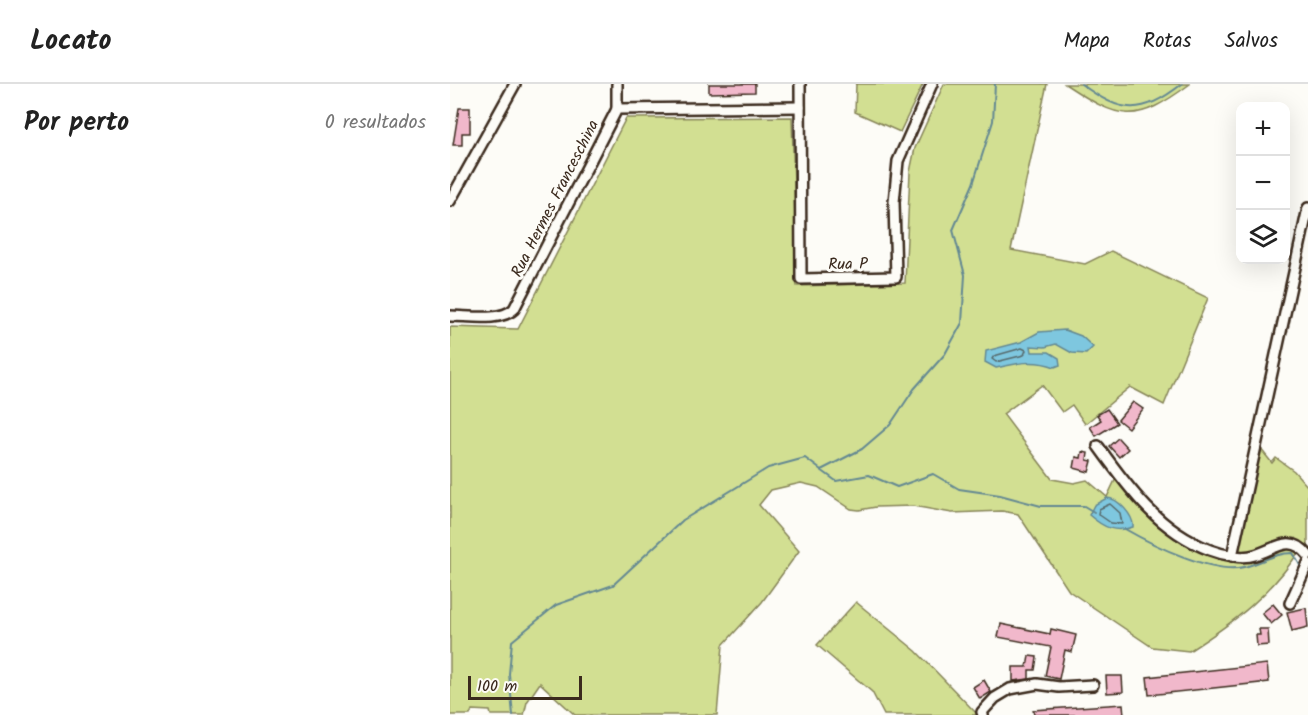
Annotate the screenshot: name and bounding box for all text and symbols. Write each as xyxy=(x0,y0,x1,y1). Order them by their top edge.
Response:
text: Locato xyxy=(30,19,111,64)
text: Mapa xyxy=(1064,25,1110,58)
text: Rotas xyxy=(1143,25,1192,58)
text: Salvos xyxy=(1225,25,1278,58)
text: Por perto xyxy=(24,102,129,144)
map controls xyxy=(1236,102,1290,264)
button: + xyxy=(1236,102,1290,156)
text: 0 resultados xyxy=(325,107,426,139)
street label: Rua Hermes Franceschina xyxy=(505,116,606,282)
button: − xyxy=(1236,156,1290,210)
button: layers xyxy=(1236,210,1290,264)
street label: Rua P xyxy=(828,252,868,277)
scale bar xyxy=(468,673,582,700)
text: 100 m xyxy=(477,674,517,699)

